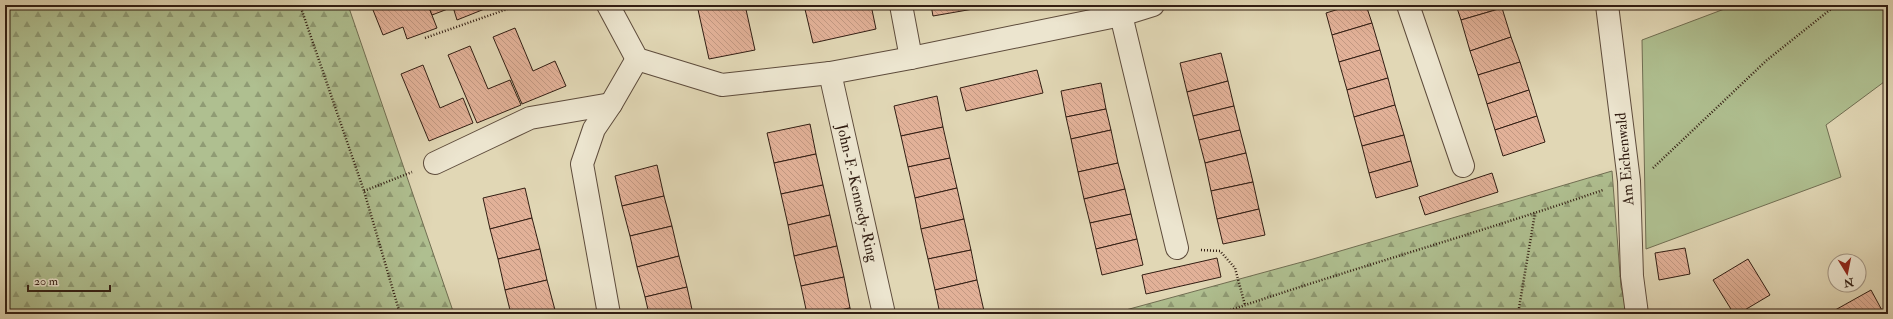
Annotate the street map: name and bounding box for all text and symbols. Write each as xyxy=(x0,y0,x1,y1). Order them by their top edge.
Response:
street label: Am Eichenwald xyxy=(1611,111,1639,207)
street label: John-F.-Kennedy-Ring xyxy=(831,121,882,265)
north arrow xyxy=(1827,253,1867,293)
scale bar xyxy=(28,267,110,293)
text: 20 m xyxy=(34,274,59,289)
text: N xyxy=(1842,275,1856,290)

